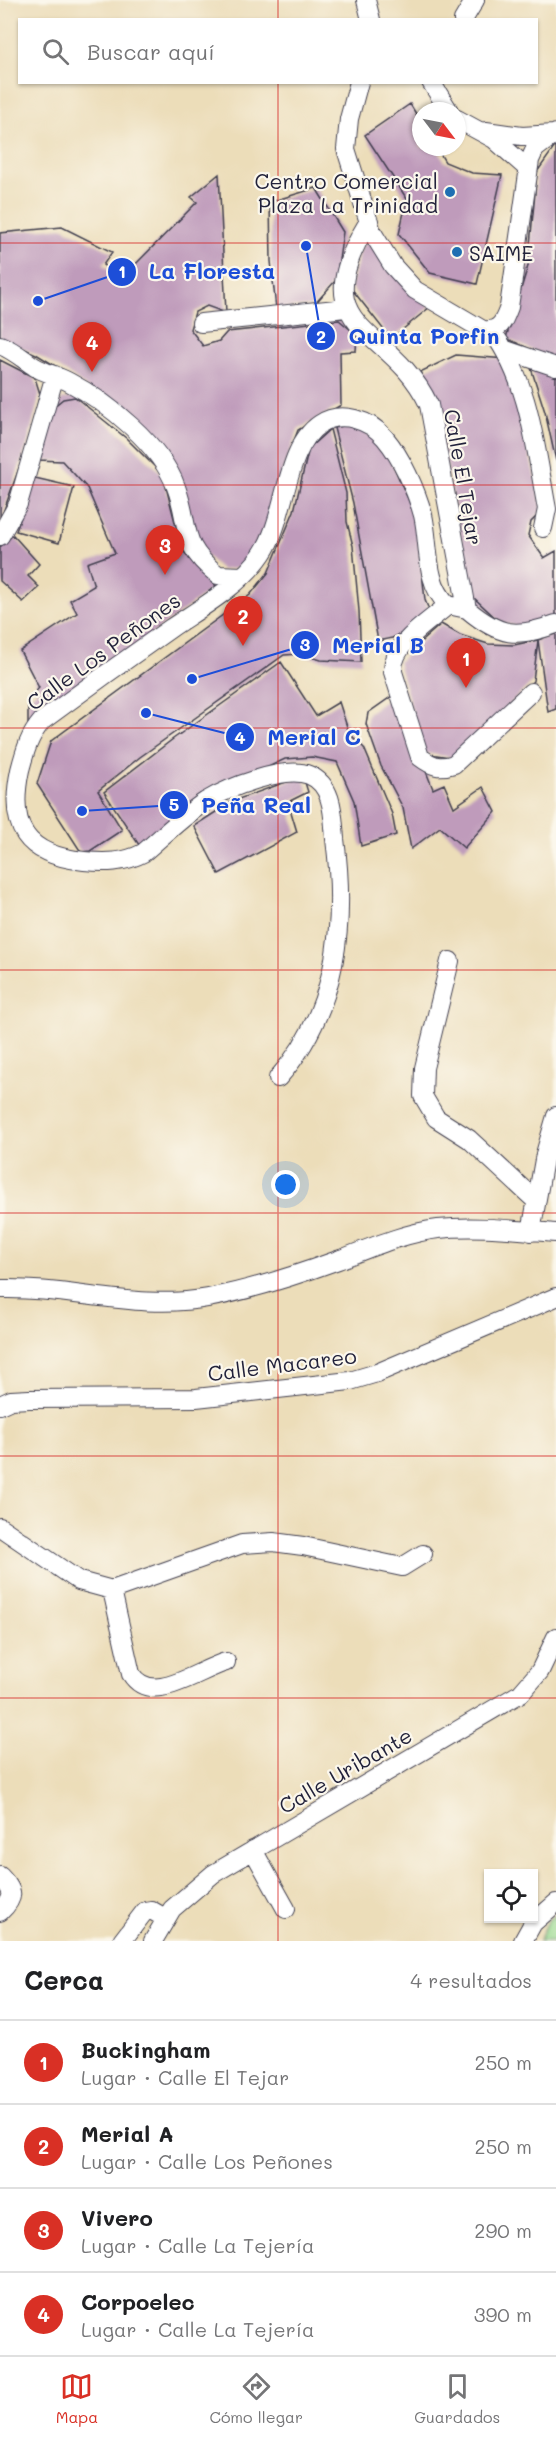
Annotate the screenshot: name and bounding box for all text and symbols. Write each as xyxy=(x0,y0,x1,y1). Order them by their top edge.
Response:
search box xyxy=(18,18,538,84)
icon: search xyxy=(39,35,72,68)
text: Buscar aquí xyxy=(87,37,215,66)
north arrow xyxy=(412,102,466,156)
place label: Centro Comercial Plaza La Trinidad xyxy=(255,167,438,218)
marker: Centro Comercial Plaza La Trinidad xyxy=(443,185,457,199)
place label: SAIME xyxy=(469,239,533,266)
marker: SAIME xyxy=(450,245,464,259)
callout: La Floresta xyxy=(107,252,287,292)
text: La Floresta xyxy=(149,256,275,285)
text: 1 xyxy=(118,259,126,283)
callout: Quinta Porfin xyxy=(306,316,511,356)
text: Quinta Porfin xyxy=(349,321,499,350)
pin: 4 xyxy=(72,322,112,372)
text: 2 xyxy=(316,324,326,348)
street label: Calle El Tejar xyxy=(439,407,489,547)
pin: 3 xyxy=(146,526,184,575)
street label: Calle Los Peñones xyxy=(21,586,185,716)
pin: 2 xyxy=(224,596,262,646)
callout: Merial B xyxy=(290,625,436,665)
text: Merial B xyxy=(332,630,424,659)
text: 3 xyxy=(300,632,311,656)
pin: 1 xyxy=(446,638,486,688)
callout: Merial C xyxy=(225,717,372,757)
text: Merial C xyxy=(267,722,361,751)
text: 4 xyxy=(234,725,246,749)
callout: Peña Real xyxy=(159,785,323,825)
text: Peña Real xyxy=(201,790,311,819)
text: 5 xyxy=(169,792,179,816)
your location xyxy=(271,1170,300,1199)
street label: Calle Macareo xyxy=(206,1341,358,1387)
street label: Calle Uribante xyxy=(273,1721,417,1819)
map controls xyxy=(484,1869,538,1923)
button: locate xyxy=(484,1869,538,1923)
text: Cerca xyxy=(24,1963,104,1997)
text: 4 resultados xyxy=(410,1967,532,1993)
text: Buckingham xyxy=(81,2035,210,2064)
text: 1 xyxy=(39,2049,48,2075)
text: 250 m xyxy=(475,2049,532,2075)
text: Lugar · Calle El Tejar xyxy=(81,2064,289,2090)
text: Merial A xyxy=(81,2119,174,2148)
text: 2 xyxy=(38,2133,49,2159)
text: 250 m xyxy=(475,2133,532,2159)
text: Lugar · Calle Los Peñones xyxy=(81,2148,333,2174)
text: Vivero xyxy=(81,2203,153,2232)
text: 3 xyxy=(38,2217,50,2243)
text: 290 m xyxy=(474,2217,532,2243)
text: Lugar · Calle La Tejería xyxy=(81,2232,314,2258)
text: Corpoelec xyxy=(81,2287,195,2316)
text: 4 xyxy=(37,2301,50,2327)
text: 390 m xyxy=(474,2301,532,2327)
text: Lugar · Calle La Tejería xyxy=(81,2316,314,2342)
tab: Mapa xyxy=(56,2370,98,2427)
tab: Cómo llegar xyxy=(209,2370,303,2427)
tab: Guardados xyxy=(414,2370,500,2427)

